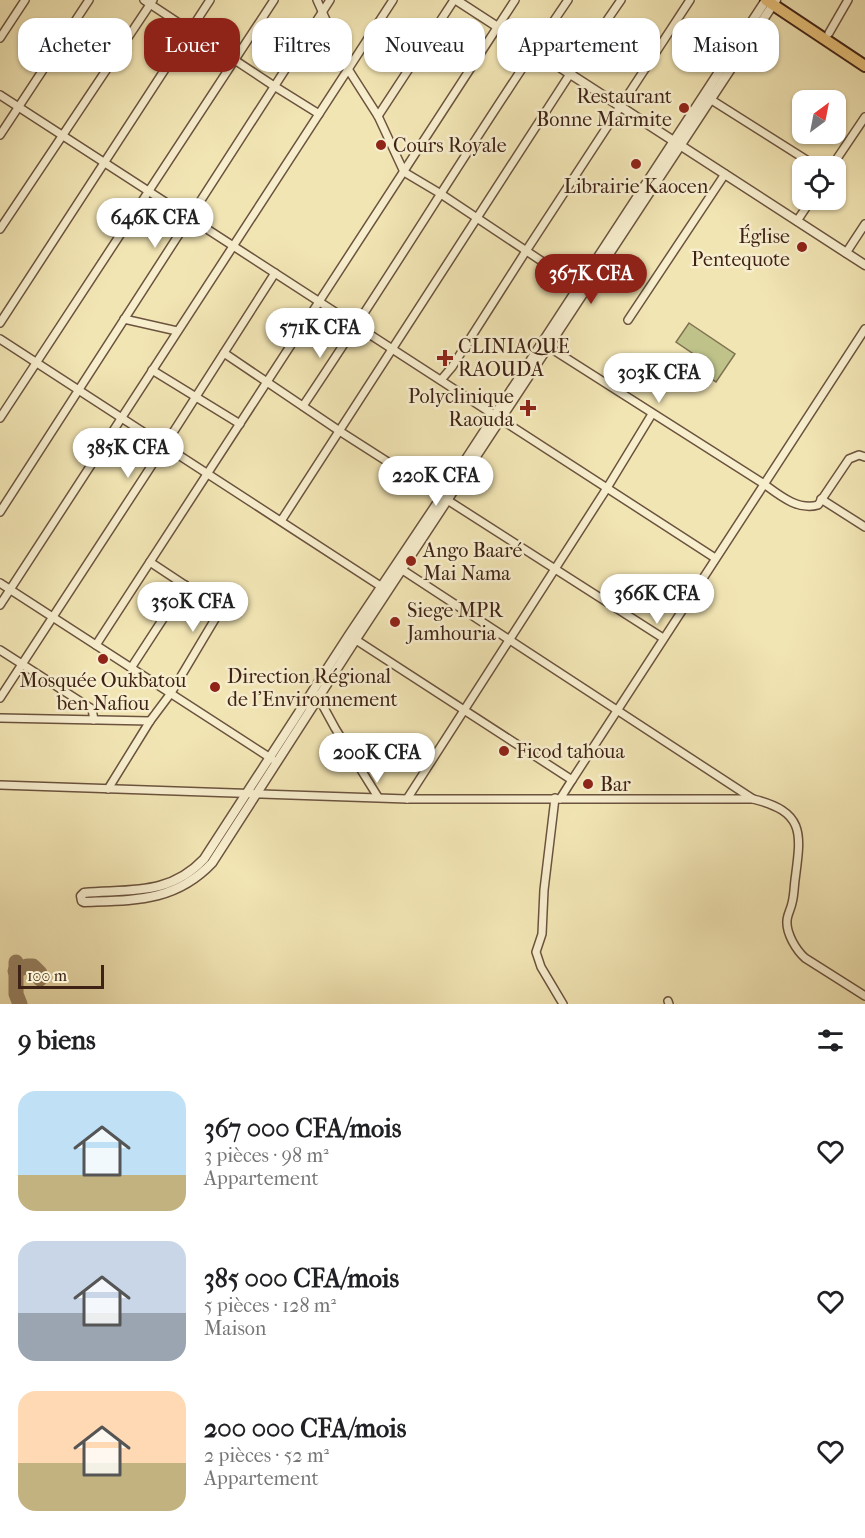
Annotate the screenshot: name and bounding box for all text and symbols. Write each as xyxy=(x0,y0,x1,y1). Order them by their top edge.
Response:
chip: Acheter xyxy=(18,18,132,72)
chip: Louer xyxy=(144,18,240,72)
chip: Filtres xyxy=(252,18,352,72)
chip: Nouveau xyxy=(364,18,485,72)
chip: Appartement xyxy=(497,18,660,72)
chip: Maison xyxy=(672,18,779,72)
place label: Restaurant Bonne Marmite xyxy=(536,85,672,131)
north arrow xyxy=(792,90,846,144)
map controls xyxy=(792,90,846,210)
marker: Restaurant Bonne Marmite xyxy=(677,101,691,115)
place label: Cours Royale xyxy=(393,134,507,157)
marker: Cours Royale xyxy=(374,138,388,152)
button: locate xyxy=(792,156,846,210)
marker: Librairie Kaocen xyxy=(629,157,643,171)
place label: Librairie Kaocen xyxy=(564,175,709,198)
pin: 646K CFA xyxy=(93,198,217,249)
text: 646K CFA xyxy=(110,206,200,229)
place label: Église Pentequote xyxy=(691,224,790,271)
marker: Église Pentequote xyxy=(795,240,809,254)
pin: 367K CFA xyxy=(529,254,653,305)
text: 367K CFA xyxy=(549,262,633,285)
pin: 571K CFA xyxy=(258,308,382,359)
text: 571K CFA xyxy=(279,316,361,339)
place label: CLINIAQUE RAOUDA xyxy=(458,335,570,381)
marker: CLINIAQUE RAOUDA xyxy=(436,349,454,367)
pin: 303K CFA xyxy=(597,353,721,404)
text: 303K CFA xyxy=(617,361,701,384)
place label: Polyclinique Raouda xyxy=(408,385,515,431)
marker: Polyclinique Raouda xyxy=(519,399,537,417)
pin: 385K CFA xyxy=(66,428,190,479)
text: 385K CFA xyxy=(87,436,169,459)
pin: 220K CFA xyxy=(374,456,498,507)
text: 220K CFA xyxy=(392,464,480,487)
place label: Ango Baaré Mai Nama xyxy=(422,539,523,585)
marker: Ango Baaré Mai Nama xyxy=(404,554,418,568)
pin: 366K CFA xyxy=(595,574,719,625)
pin: 350K CFA xyxy=(131,582,255,633)
text: 366K CFA xyxy=(614,582,700,605)
text: 350K CFA xyxy=(151,590,235,613)
place label: Siege MPR Jamhouria xyxy=(405,599,504,645)
marker: Siege MPR Jamhouria xyxy=(388,615,402,629)
marker: Mosquée Oukbatou ben Nafiou xyxy=(96,652,110,666)
place label: Direction Régional de l'Environnement xyxy=(227,665,398,711)
place label: Mosquée Oukbatou ben Nafiou xyxy=(20,669,187,715)
marker: Direction Régional de l'Environnement xyxy=(208,680,222,694)
pin: 200K CFA xyxy=(315,733,439,784)
place label: Ficod tahoua xyxy=(516,740,625,763)
text: 200K CFA xyxy=(333,741,421,764)
marker: Ficod tahoua xyxy=(497,744,511,758)
place label: Bar xyxy=(600,773,631,796)
marker: Bar xyxy=(581,777,595,791)
scale bar xyxy=(18,962,104,989)
text: 100 m xyxy=(27,966,67,985)
icon: filters xyxy=(814,1024,847,1057)
text: 9 biens xyxy=(18,1025,96,1056)
text: 367 000 CFA/mois xyxy=(204,1113,401,1144)
icon: home xyxy=(66,1115,138,1187)
icon: heart xyxy=(814,1135,847,1168)
text: 3 pièces · 98 m² xyxy=(204,1144,329,1167)
text: Appartement xyxy=(204,1167,319,1190)
text: 385 000 CFA/mois xyxy=(204,1263,399,1294)
icon: home xyxy=(66,1265,138,1337)
icon: heart xyxy=(814,1285,847,1318)
text: 5 pièces · 128 m² xyxy=(204,1294,336,1317)
text: Maison xyxy=(204,1317,266,1340)
text: 200 000 CFA/mois xyxy=(204,1413,406,1444)
icon: home xyxy=(66,1415,138,1487)
icon: heart xyxy=(814,1435,847,1468)
text: 2 pièces · 52 m² xyxy=(204,1444,329,1467)
text: Appartement xyxy=(204,1467,319,1490)

